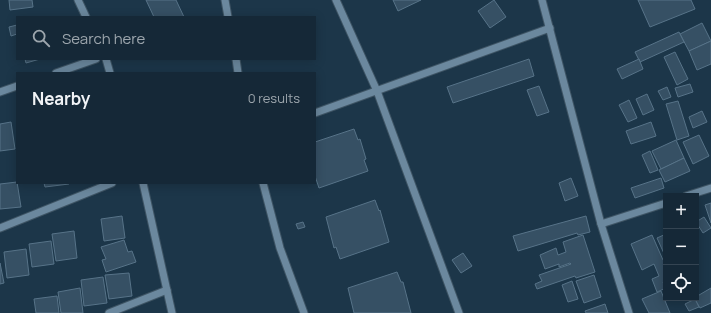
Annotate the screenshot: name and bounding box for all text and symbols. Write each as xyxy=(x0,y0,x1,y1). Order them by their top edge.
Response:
search box xyxy=(16,16,316,60)
icon: search xyxy=(30,27,52,49)
text: Search here xyxy=(62,28,145,49)
text: Nearby xyxy=(32,87,90,110)
text: 0 results xyxy=(248,89,300,107)
map controls xyxy=(663,193,699,301)
button: + xyxy=(663,193,699,229)
button: − xyxy=(663,229,699,265)
button: locate xyxy=(663,265,699,301)

